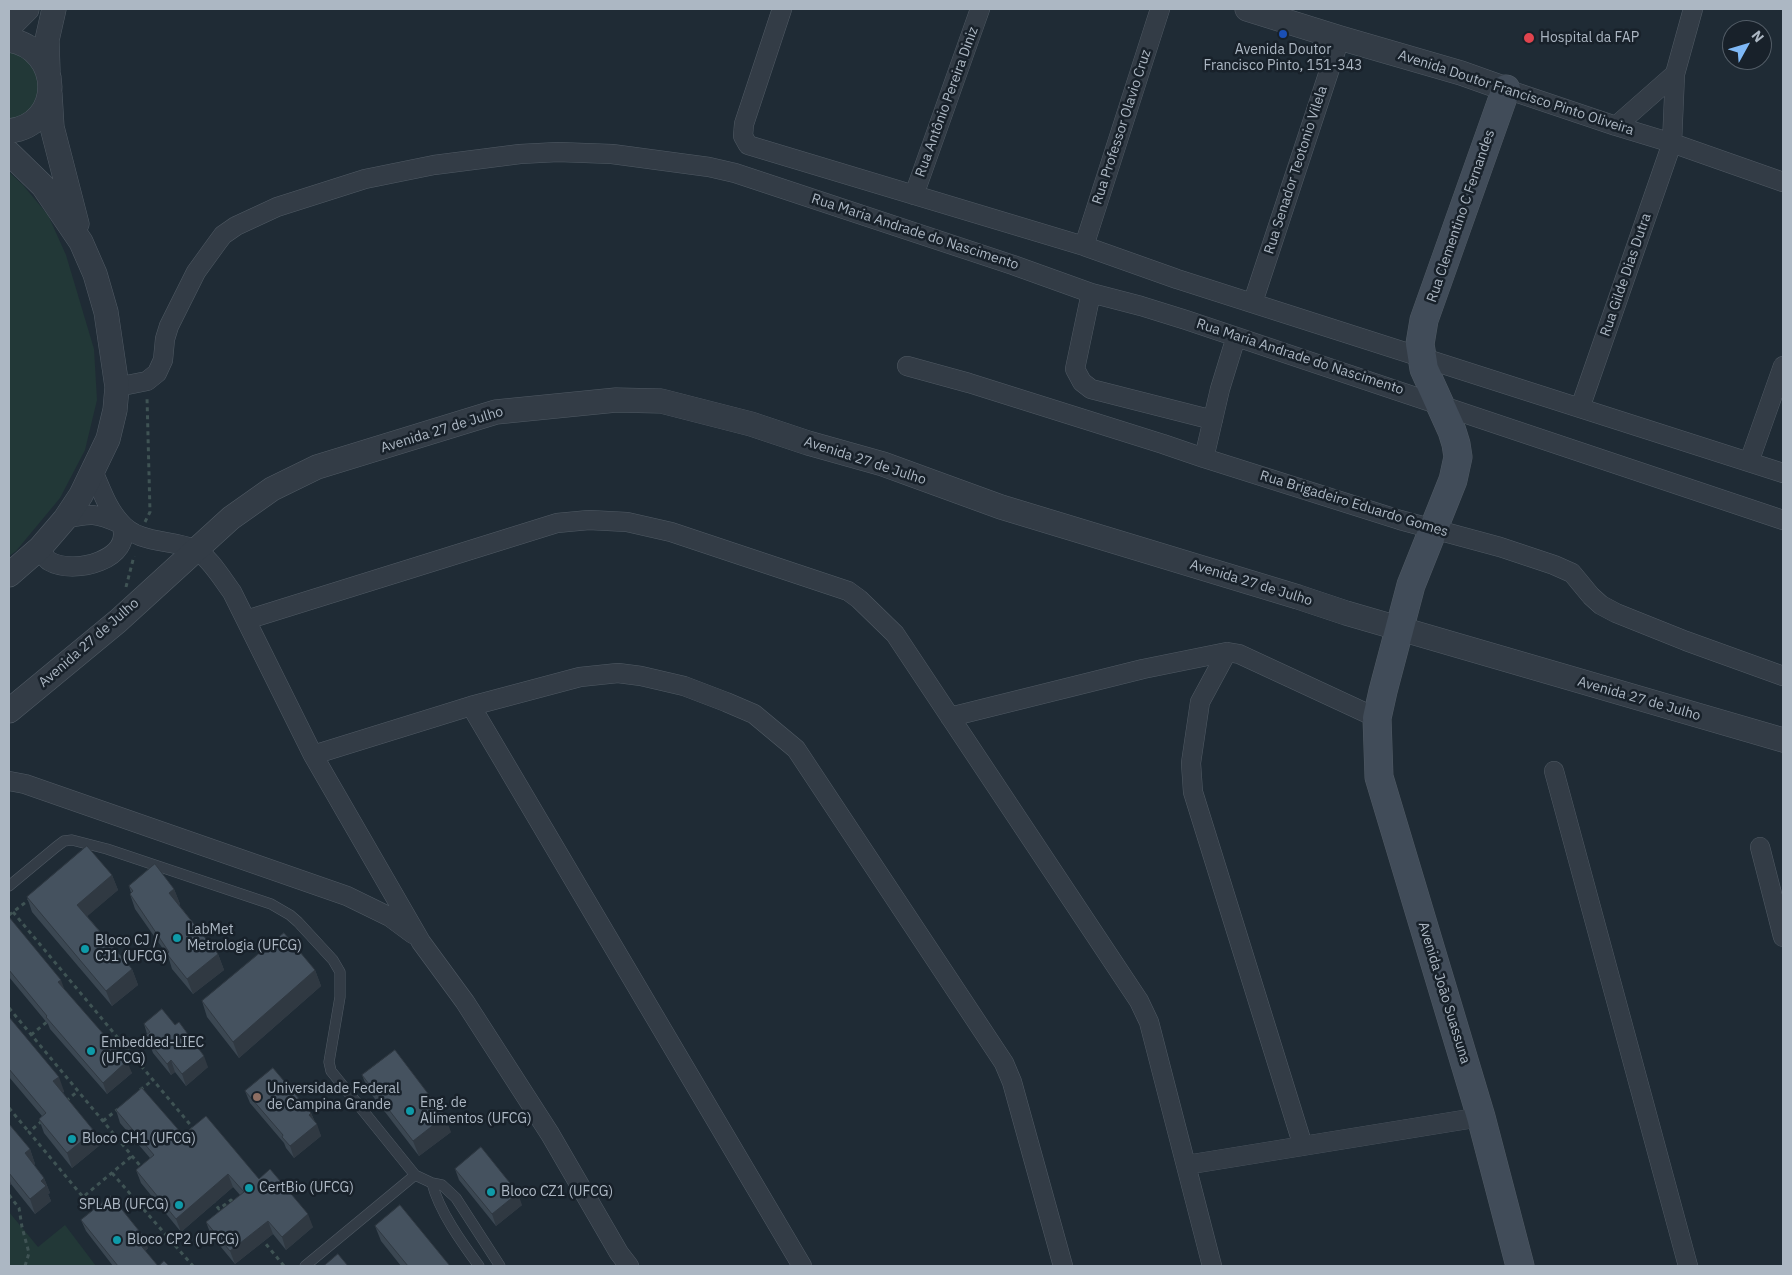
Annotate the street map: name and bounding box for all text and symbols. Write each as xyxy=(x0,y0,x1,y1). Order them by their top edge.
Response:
north arrow xyxy=(1722,20,1772,70)
street label: Rua Antônio Pereira Diniz xyxy=(912,25,982,179)
text: N xyxy=(1748,27,1768,46)
marker: Avenida Doutor Francisco Pinto, 151-343 xyxy=(1277,28,1289,40)
place label: Hospital da FAP xyxy=(1540,30,1639,46)
marker: Hospital da FAP xyxy=(1522,31,1536,45)
place label: Avenida Doutor Francisco Pinto, 151-343 xyxy=(1204,42,1362,74)
street label: Rua Professor Olavio Cruz xyxy=(1089,47,1155,207)
street label: Avenida Doutor Francisco Pinto Oliveira xyxy=(1396,47,1636,139)
street label: Rua Senador Teotonio Vilela xyxy=(1261,84,1331,256)
street label: Rua Clementino C Fernandes xyxy=(1424,127,1498,305)
street label: Rua Maria Andrade do Nascimento xyxy=(809,190,1021,274)
street label: Rua Gilde Dias Dutra xyxy=(1597,211,1655,339)
street label: Rua Maria Andrade do Nascimento xyxy=(1194,315,1406,399)
street label: Avenida 27 de Julho xyxy=(379,403,505,457)
street label: Avenida 27 de Julho xyxy=(802,433,928,489)
street label: Rua Brigadeiro Eduardo Gomes xyxy=(1258,467,1450,541)
street label: Avenida 27 de Julho xyxy=(1188,556,1314,610)
street label: Avenida 27 de Julho xyxy=(35,595,143,691)
street label: Avenida 27 de Julho xyxy=(1575,673,1703,725)
street label: Avenida João Suassuna xyxy=(1414,920,1474,1066)
place label: LabMet Metrologia (UFCG) xyxy=(187,922,302,954)
marker: LabMet Metrologia (UFCG) xyxy=(171,932,183,944)
place label: Bloco CJ / CJ1 (UFCG) xyxy=(95,933,167,966)
marker: Bloco CJ / CJ1 (UFCG) xyxy=(79,943,91,955)
place label: Embedded-LIEC (UFCG) xyxy=(101,1035,204,1068)
marker: Embedded-LIEC (UFCG) xyxy=(85,1045,97,1057)
place label: Universidade Federal de Campina Grande xyxy=(267,1081,400,1114)
marker: Universidade Federal de Campina Grande xyxy=(251,1091,263,1103)
place label: Eng. de Alimentos (UFCG) xyxy=(420,1095,532,1128)
marker: Eng. de Alimentos (UFCG) xyxy=(404,1105,416,1117)
place label: Bloco CH1 (UFCG) xyxy=(82,1131,196,1147)
marker: Bloco CH1 (UFCG) xyxy=(66,1133,78,1145)
place label: CertBio (UFCG) xyxy=(259,1180,354,1196)
marker: CertBio (UFCG) xyxy=(243,1182,255,1194)
place label: Bloco CZ1 (UFCG) xyxy=(501,1184,613,1200)
marker: Bloco CZ1 (UFCG) xyxy=(485,1186,497,1198)
place label: SPLAB (UFCG) xyxy=(79,1197,169,1213)
marker: SPLAB (UFCG) xyxy=(173,1199,185,1211)
place label: Bloco CP2 (UFCG) xyxy=(127,1232,239,1248)
marker: Bloco CP2 (UFCG) xyxy=(111,1234,123,1246)

